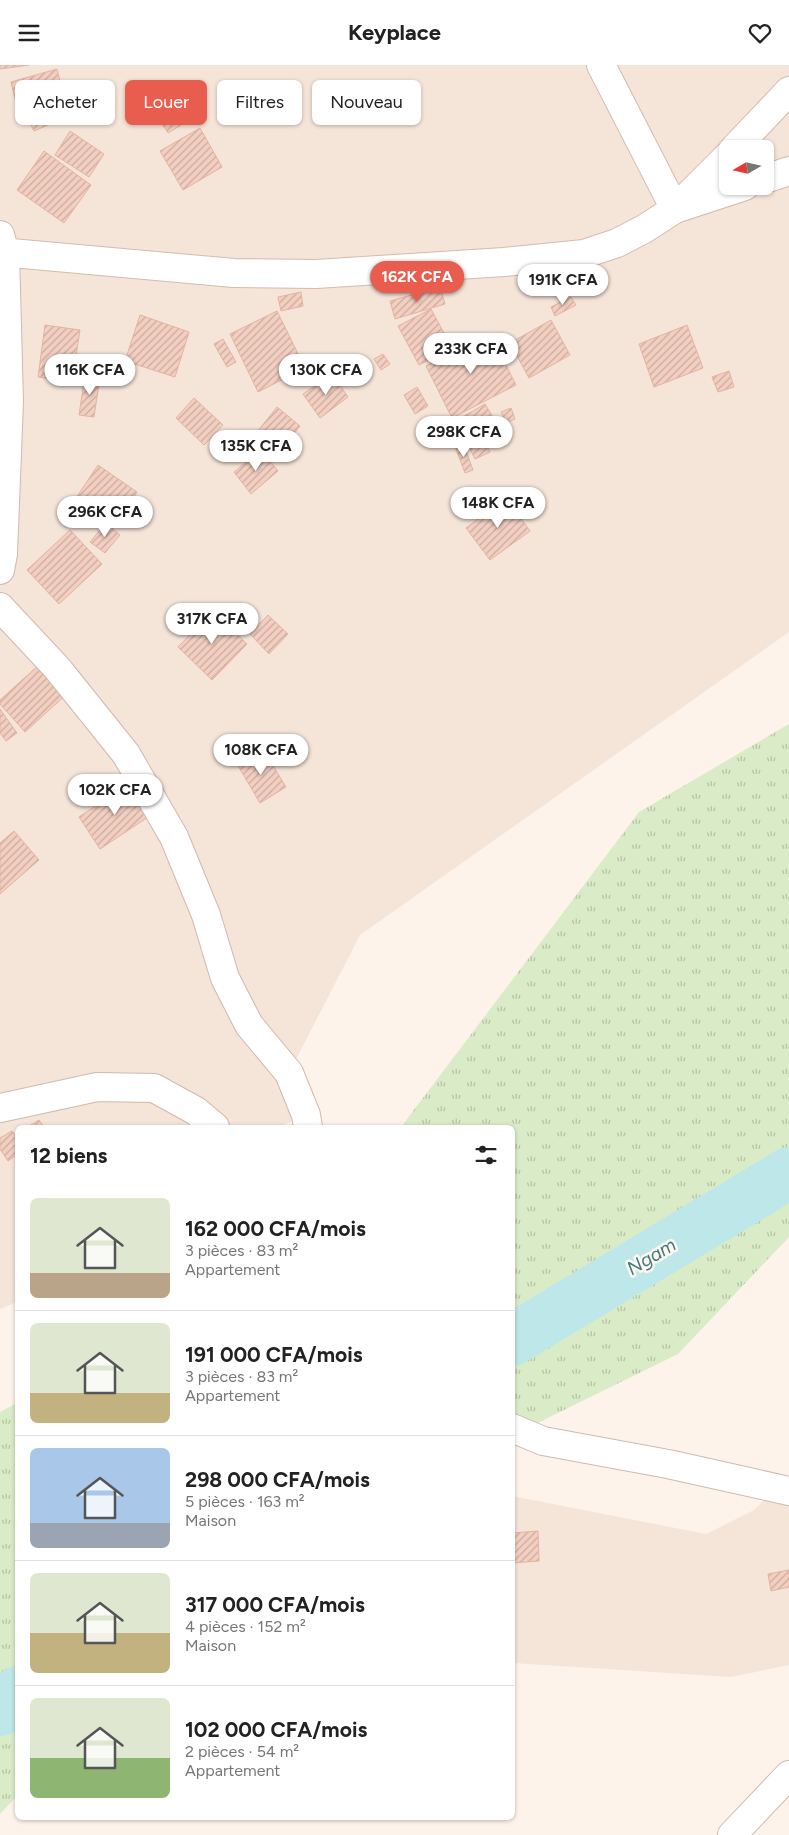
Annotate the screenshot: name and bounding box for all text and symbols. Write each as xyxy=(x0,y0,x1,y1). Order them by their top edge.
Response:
icon: menu xyxy=(15,19,43,47)
text: Keyplace xyxy=(348,19,441,46)
icon: heart xyxy=(746,19,774,47)
chip: Acheter xyxy=(15,80,115,125)
chip: Louer xyxy=(125,80,207,125)
chip: Filtres xyxy=(217,80,302,125)
chip: Nouveau xyxy=(312,80,421,125)
north arrow xyxy=(719,140,774,195)
map controls xyxy=(719,140,774,195)
pin: 162K CFA xyxy=(365,261,469,303)
pin: 191K CFA xyxy=(511,263,615,306)
text: 162K CFA xyxy=(381,267,453,286)
text: 191K CFA xyxy=(528,270,598,289)
pin: 233K CFA xyxy=(419,333,523,375)
text: 233K CFA xyxy=(434,339,508,358)
pin: 116K CFA xyxy=(38,353,142,396)
pin: 130K CFA xyxy=(274,353,378,396)
text: 116K CFA xyxy=(55,360,125,379)
text: 130K CFA xyxy=(290,360,362,379)
pin: 298K CFA xyxy=(412,415,516,458)
text: 298K CFA xyxy=(427,422,501,441)
pin: 135K CFA xyxy=(204,429,308,472)
text: 135K CFA xyxy=(220,436,292,455)
pin: 148K CFA xyxy=(446,487,550,529)
text: 148K CFA xyxy=(461,493,535,512)
pin: 296K CFA xyxy=(53,495,157,538)
text: 296K CFA xyxy=(68,502,142,521)
pin: 317K CFA xyxy=(160,603,264,645)
text: 317K CFA xyxy=(177,609,247,628)
pin: 108K CFA xyxy=(209,733,313,776)
text: 108K CFA xyxy=(224,740,298,759)
pin: 102K CFA xyxy=(63,773,167,816)
text: 102K CFA xyxy=(79,780,151,799)
icon: filters xyxy=(472,1141,500,1169)
text: 12 biens xyxy=(30,1143,107,1168)
text: 162 000 CFA/mois xyxy=(185,1216,366,1241)
icon: home xyxy=(70,1218,130,1278)
water label: Ngam xyxy=(623,1233,680,1280)
text: 3 pièces · 83 m² xyxy=(185,1241,298,1260)
text: Appartement xyxy=(185,1260,280,1279)
text: 191 000 CFA/mois xyxy=(185,1342,362,1367)
icon: home xyxy=(70,1343,130,1403)
text: 3 pièces · 83 m² xyxy=(185,1367,298,1386)
text: Appartement xyxy=(185,1386,280,1405)
text: 298 000 CFA/mois xyxy=(185,1467,370,1492)
icon: home xyxy=(70,1468,130,1528)
text: 5 pièces · 163 m² xyxy=(185,1492,305,1511)
text: Maison xyxy=(185,1511,236,1530)
text: 317 000 CFA/mois xyxy=(185,1592,365,1617)
icon: home xyxy=(70,1593,130,1653)
text: 4 pièces · 152 m² xyxy=(185,1617,306,1636)
text: Maison xyxy=(185,1636,236,1655)
text: 102 000 CFA/mois xyxy=(185,1717,367,1742)
icon: home xyxy=(70,1718,130,1778)
text: 2 pièces · 54 m² xyxy=(185,1742,299,1761)
text: Appartement xyxy=(185,1761,280,1780)

